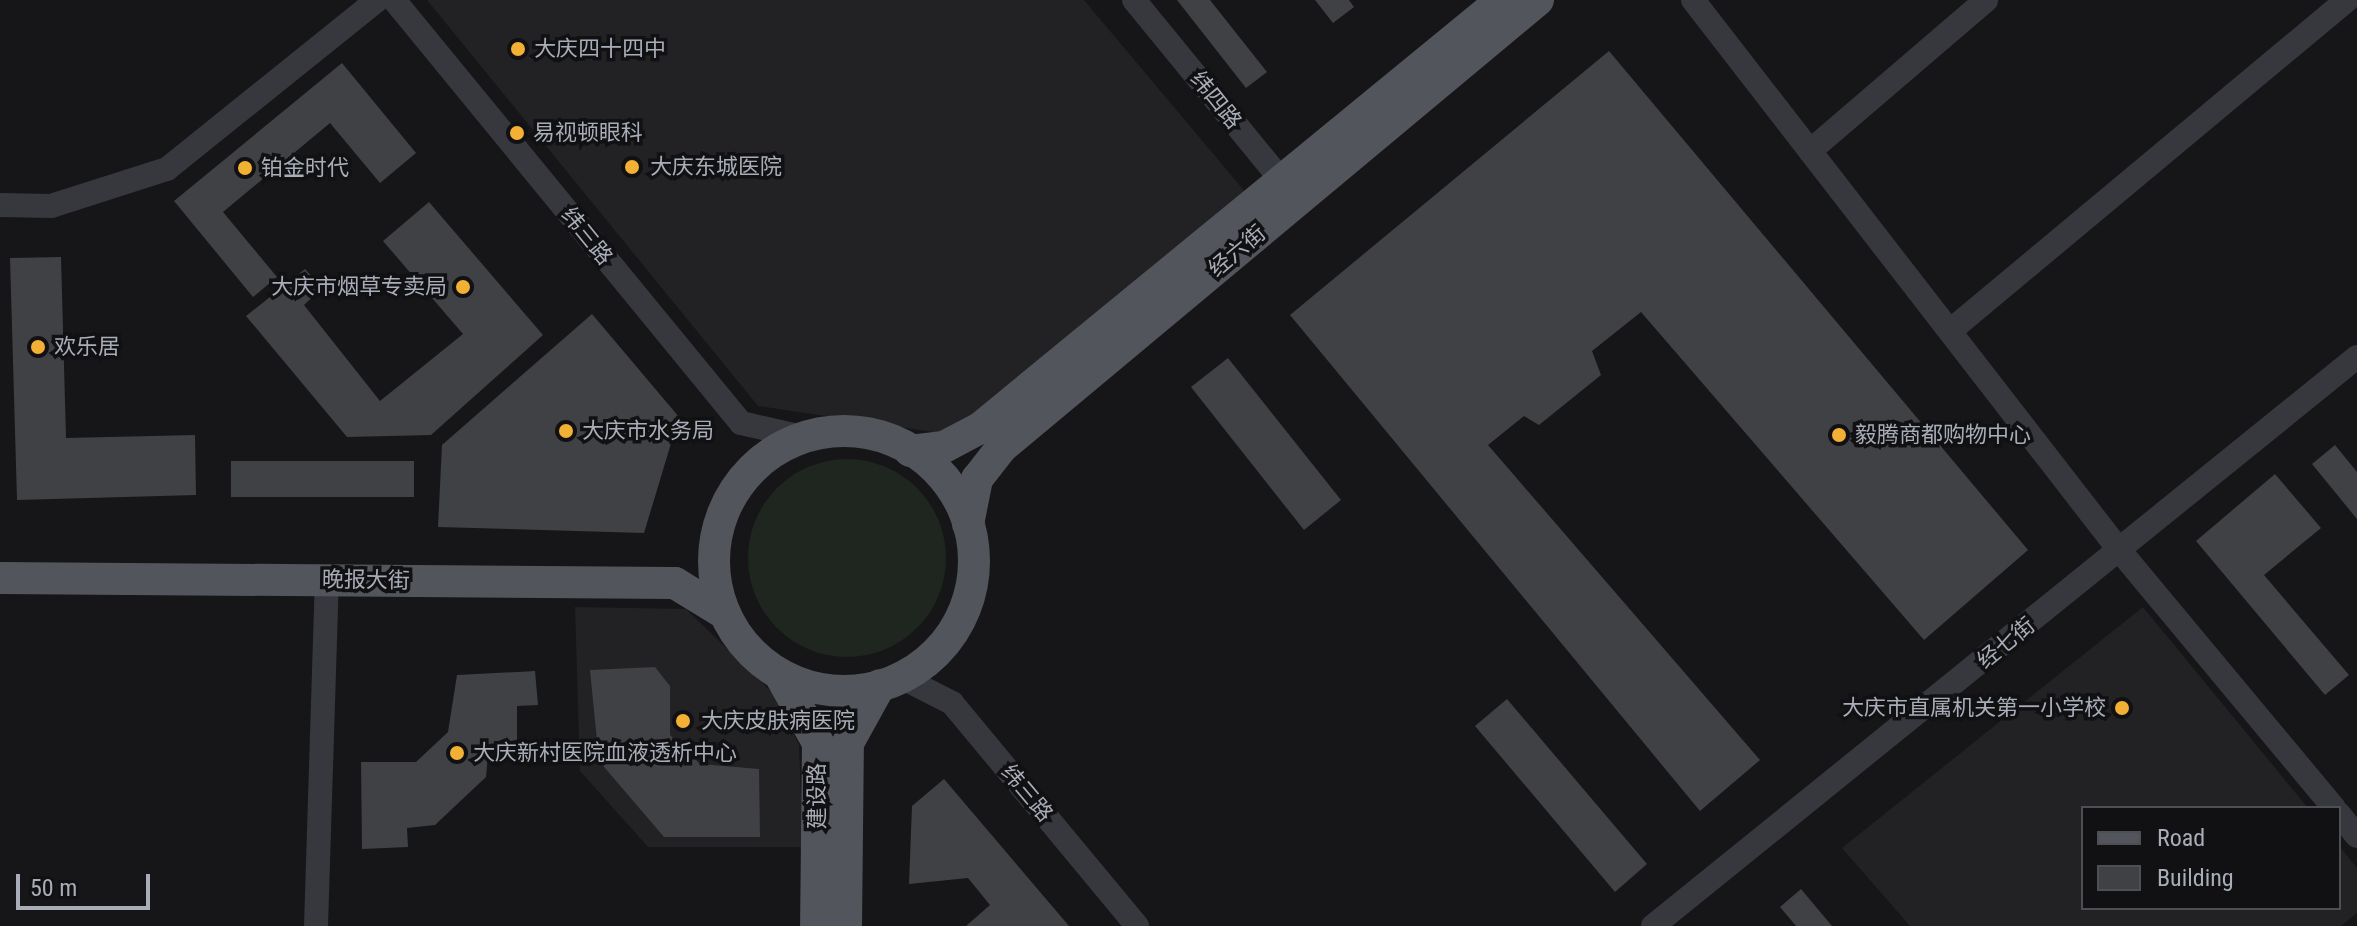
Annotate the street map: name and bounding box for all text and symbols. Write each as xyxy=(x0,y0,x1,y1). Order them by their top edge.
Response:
place label: 大庆四十四中 xyxy=(534,36,666,62)
marker: 大庆四十四中 xyxy=(509,40,527,58)
street label: 纬四路 xyxy=(1185,66,1247,134)
place label: 易视顿眼科 xyxy=(533,120,643,146)
marker: 易视顿眼科 xyxy=(508,124,526,142)
place label: 大庆东城医院 xyxy=(650,154,782,180)
place label: 铂金时代 xyxy=(261,155,349,181)
marker: 大庆东城医院 xyxy=(621,156,643,178)
marker: 铂金时代 xyxy=(236,159,254,177)
street label: 纬三路 xyxy=(556,202,618,270)
street label: 经六街 xyxy=(1203,220,1271,282)
place label: 大庆市烟草专卖局 xyxy=(271,274,447,300)
marker: 大庆市烟草专卖局 xyxy=(454,278,472,296)
place label: 欢乐居 xyxy=(54,334,120,360)
marker: 欢乐居 xyxy=(29,338,47,356)
place label: 大庆市水务局 xyxy=(582,418,714,444)
marker: 大庆市水务局 xyxy=(557,422,575,440)
place label: 毅腾商都购物中心 xyxy=(1855,422,2031,448)
marker: 毅腾商都购物中心 xyxy=(1830,426,1848,444)
street label: 晚报大街 xyxy=(322,566,410,594)
street label: 经七街 xyxy=(1972,612,2040,674)
place label: 大庆市直属机关第一小学校 xyxy=(1842,695,2106,721)
marker: 大庆市直属机关第一小学校 xyxy=(2113,699,2131,717)
place label: 大庆皮肤病医院 xyxy=(701,708,855,734)
marker: 大庆皮肤病医院 xyxy=(672,710,694,732)
place label: 大庆新村医院血液透析中心 xyxy=(473,740,737,766)
marker: 大庆新村医院血液透析中心 xyxy=(448,744,466,762)
street label: 纬三路 xyxy=(996,759,1058,827)
street label: 建设路 xyxy=(804,763,830,829)
legend xyxy=(2081,806,2341,910)
text: Road xyxy=(2157,824,2205,852)
scale bar xyxy=(20,858,154,908)
text: Building xyxy=(2157,864,2234,892)
text: 50 m xyxy=(30,874,77,902)

